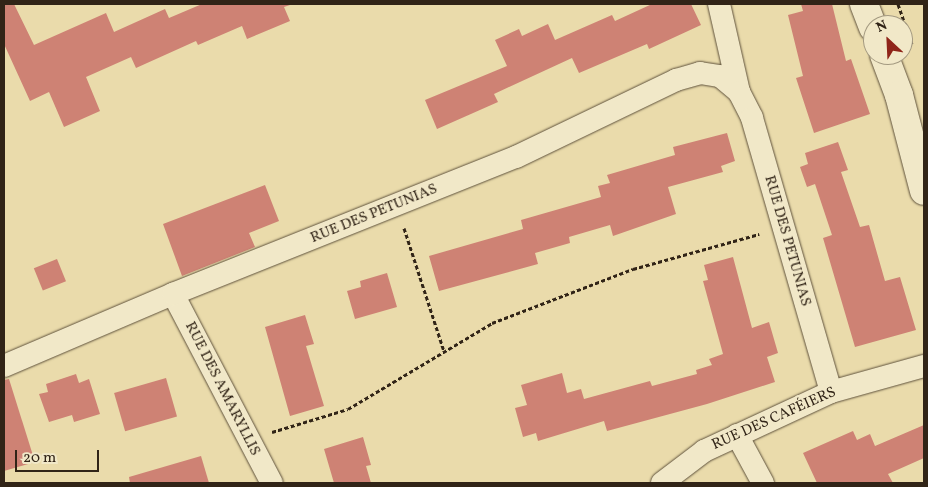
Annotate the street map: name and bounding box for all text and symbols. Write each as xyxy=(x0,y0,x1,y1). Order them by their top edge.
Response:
north arrow xyxy=(863,15,913,65)
text: N xyxy=(873,16,890,38)
street label: RUE DES PETUNIAS xyxy=(760,174,814,308)
street label: RUE DES PETUNIAS xyxy=(308,180,440,248)
street label: RUE DES AMARYLLIS xyxy=(180,319,264,459)
street label: RUE DES CAFÉIERS xyxy=(709,384,839,454)
scale bar xyxy=(18,440,101,472)
text: 20 m xyxy=(23,448,56,469)

